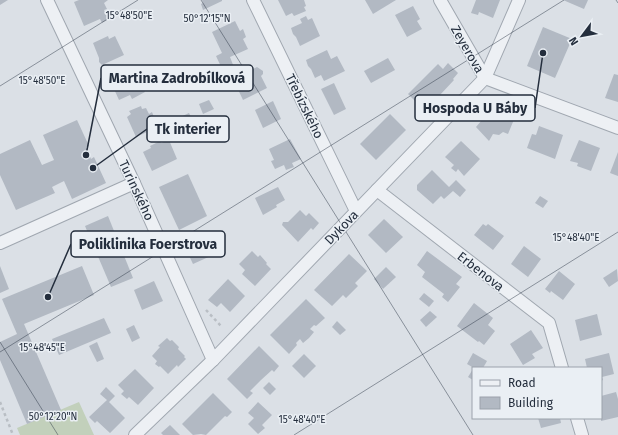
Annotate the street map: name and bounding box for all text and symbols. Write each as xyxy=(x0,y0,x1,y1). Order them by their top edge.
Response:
text: 15°48'50"E xyxy=(105,10,153,22)
text: 50°12'15"N xyxy=(183,13,231,25)
north arrow xyxy=(562,16,602,56)
street label: Zeyerova xyxy=(448,23,487,76)
text: N xyxy=(566,34,581,48)
callout: Martina Zadrobílková xyxy=(101,65,253,91)
text: Martina Zadrobílková xyxy=(109,70,246,87)
street label: Třebízského xyxy=(282,72,327,141)
text: 15°48'50"E xyxy=(18,75,66,87)
callout: Hospoda U Báby xyxy=(415,95,535,121)
text: Hospoda U Báby xyxy=(423,100,528,117)
callout: Tk interier xyxy=(147,116,229,142)
text: Tk interier xyxy=(155,121,222,138)
street label: Turinského xyxy=(116,158,157,223)
street label: Dykova xyxy=(321,207,361,248)
callout: Poliklinika Foerstrova xyxy=(71,231,225,257)
text: 15°48'40"E xyxy=(552,232,600,244)
text: Poliklinika Foerstrova xyxy=(79,236,217,253)
street label: Erbenova xyxy=(454,249,507,294)
text: 15°48'45"E xyxy=(19,342,65,354)
legend xyxy=(472,367,602,419)
text: Road xyxy=(508,376,536,390)
text: Building xyxy=(508,396,554,410)
text: 50°12'20"N xyxy=(29,411,77,423)
text: 15°48'40"E xyxy=(278,414,326,426)

